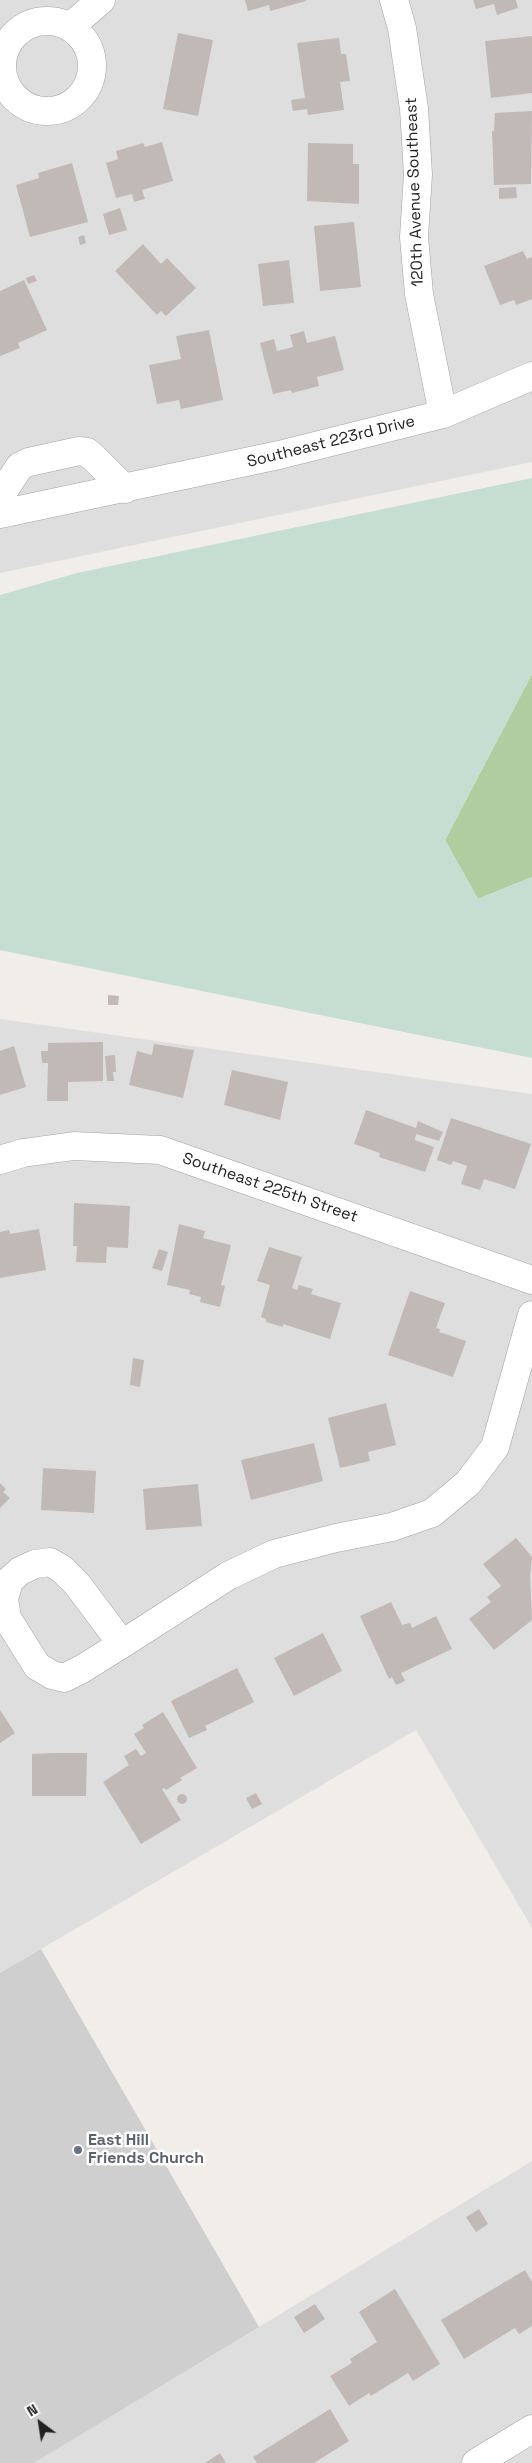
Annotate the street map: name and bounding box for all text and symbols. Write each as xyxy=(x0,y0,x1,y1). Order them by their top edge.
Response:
street label: 120th Avenue Southeast xyxy=(402,97,428,287)
street label: Southeast 223rd Drive xyxy=(245,412,417,472)
street label: Southeast 225th Street xyxy=(180,1149,360,1227)
place label: East Hill Friends Church xyxy=(88,2131,204,2169)
marker: East Hill Friends Church xyxy=(72,2144,84,2156)
north arrow xyxy=(15,2398,65,2448)
text: N xyxy=(24,2400,41,2420)

